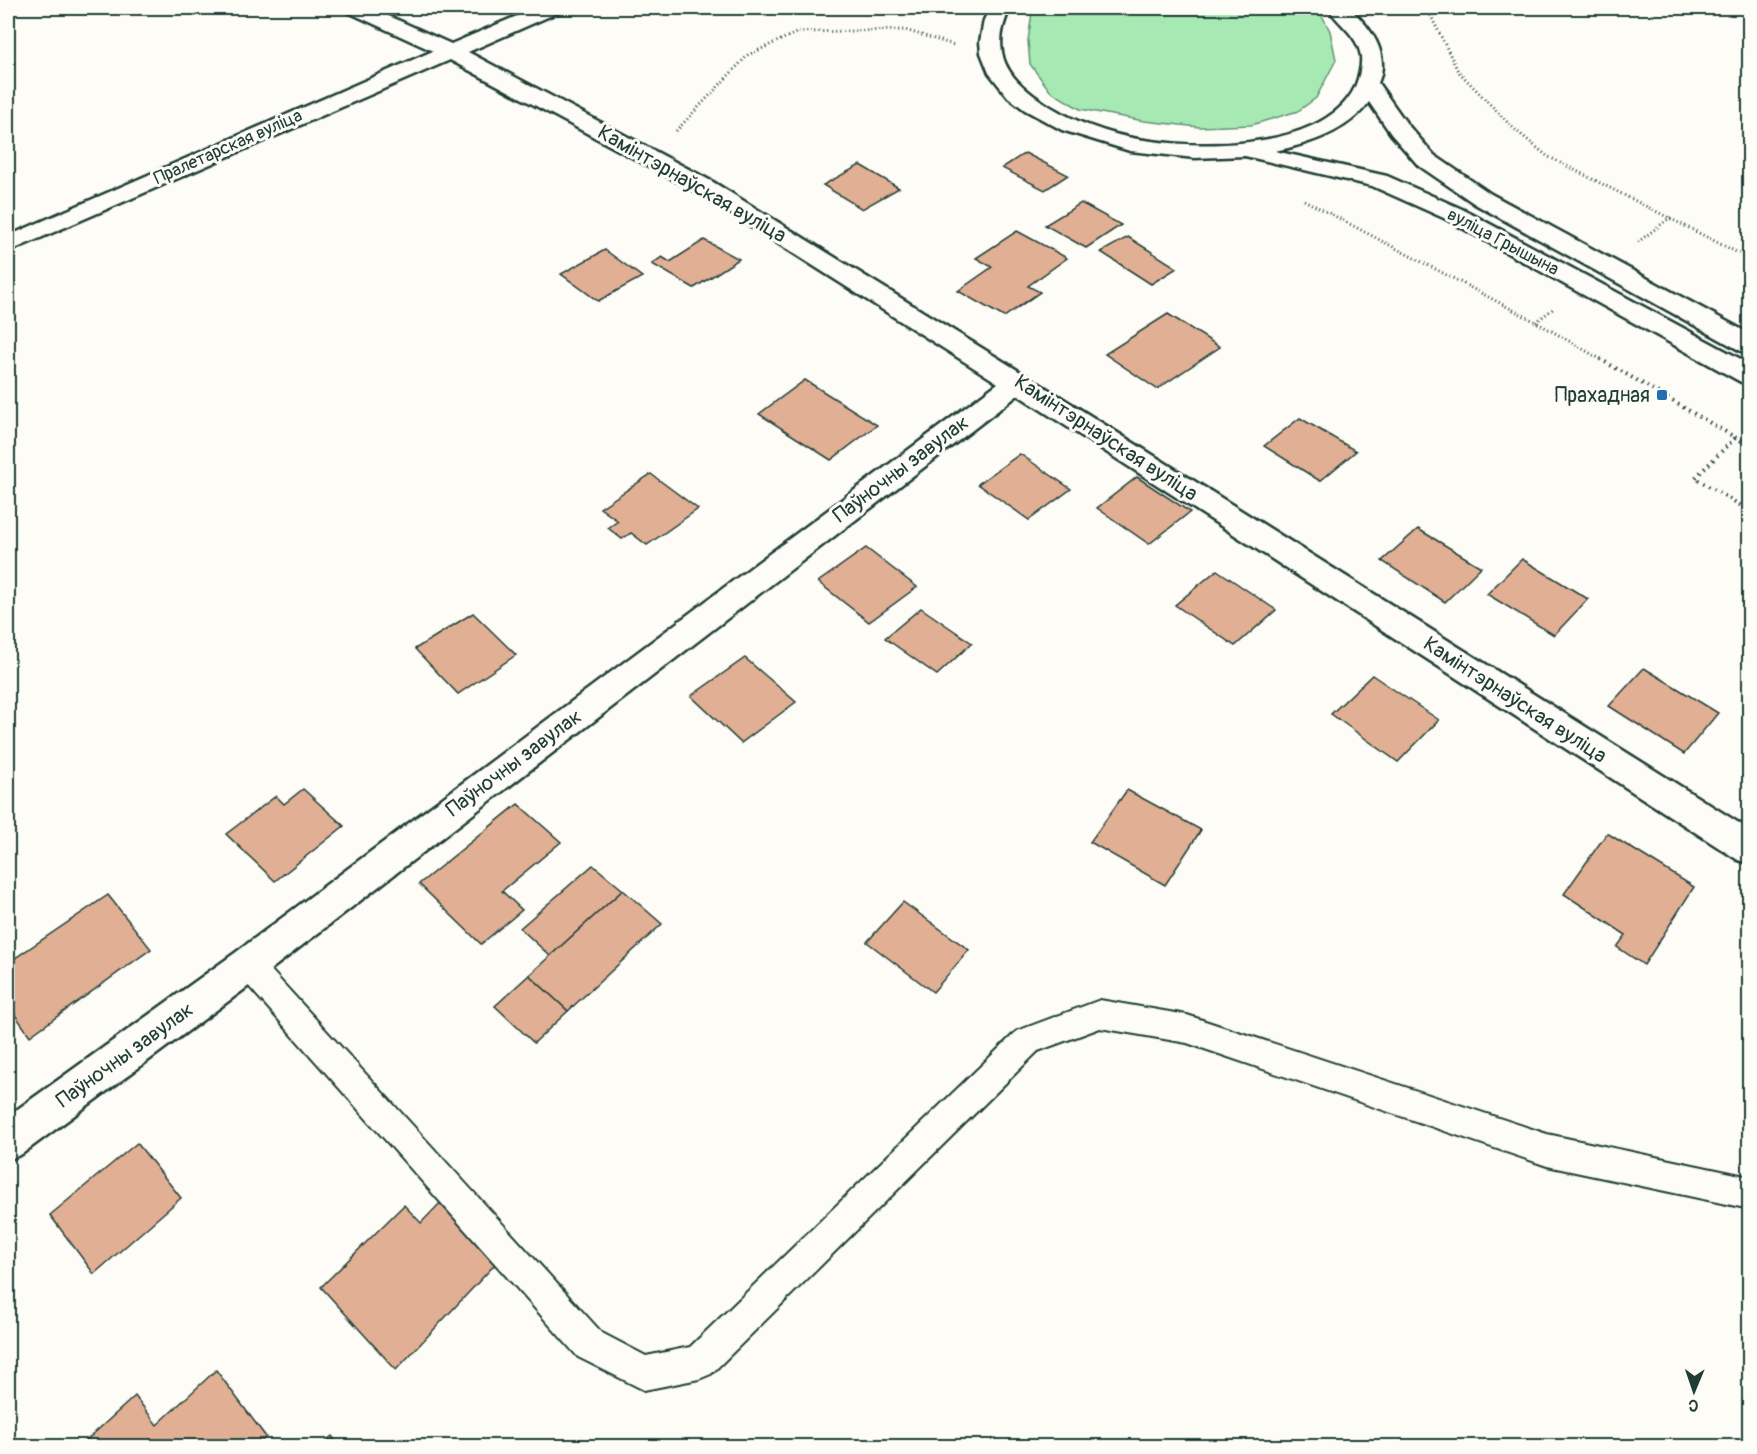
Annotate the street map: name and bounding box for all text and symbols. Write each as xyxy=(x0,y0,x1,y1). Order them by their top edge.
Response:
street label: Пралетарская вуліца xyxy=(150,104,306,190)
street label: Камінтэрнаўская вуліца xyxy=(593,119,791,249)
street label: вуліца Грышына xyxy=(1443,203,1563,281)
street label: Камінтэрнаўская вуліца xyxy=(1009,369,1203,507)
place label: Прахадная xyxy=(1555,382,1650,409)
marker: Прахадная xyxy=(1655,388,1669,402)
street label: Паўночны завулак xyxy=(828,409,974,529)
street label: Камінтэрнаўская вуліца xyxy=(1418,631,1612,769)
street label: Паўночны завулак xyxy=(441,703,587,823)
street label: Паўночны завулак xyxy=(51,996,199,1114)
north arrow xyxy=(1664,1361,1724,1421)
text: С xyxy=(1688,1395,1699,1415)

